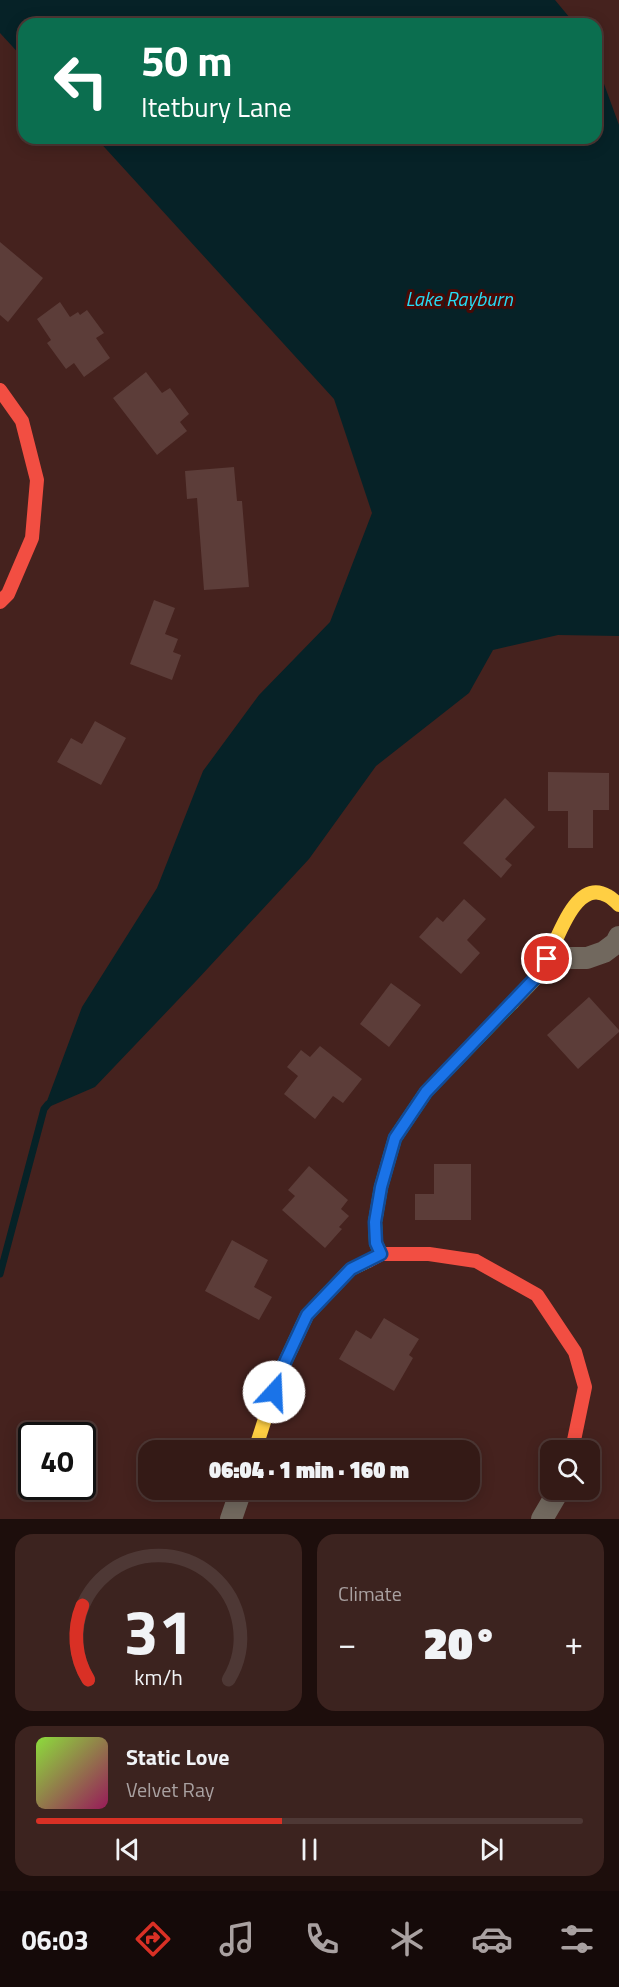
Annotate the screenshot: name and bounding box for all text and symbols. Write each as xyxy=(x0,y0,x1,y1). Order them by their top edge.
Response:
text: 50 m xyxy=(141,28,233,92)
icon: left xyxy=(42,42,120,120)
text: Itetbury Lane xyxy=(141,86,292,127)
water label: Lake Rayburn xyxy=(405,283,514,314)
pin xyxy=(521,933,572,984)
icon: arrive xyxy=(530,942,563,975)
position arrow xyxy=(242,1360,306,1424)
speed limit sign: 40 xyxy=(18,1422,96,1500)
map controls xyxy=(540,1440,600,1500)
button: search xyxy=(540,1440,600,1500)
text: 06:04 · 1 min · 160 m xyxy=(209,1453,409,1487)
text: Climate xyxy=(338,1578,402,1609)
text: 31 xyxy=(124,1583,193,1678)
text: 20° xyxy=(423,1608,498,1676)
text: − xyxy=(338,1618,356,1668)
text: + xyxy=(565,1618,583,1668)
text: km/h xyxy=(134,1661,183,1693)
text: Static Love xyxy=(126,1740,229,1774)
text: Velvet Ray xyxy=(126,1774,215,1805)
icon: previous xyxy=(111,1833,144,1866)
icon: pause xyxy=(293,1833,326,1866)
icon: next xyxy=(475,1833,508,1866)
icon: directions xyxy=(132,1918,174,1960)
icon: music xyxy=(216,1918,258,1960)
icon: phone xyxy=(301,1918,343,1960)
icon: climate xyxy=(386,1918,428,1960)
icon: car xyxy=(471,1918,513,1960)
icon: filters xyxy=(556,1918,598,1960)
text: 06:03 xyxy=(21,1919,89,1960)

